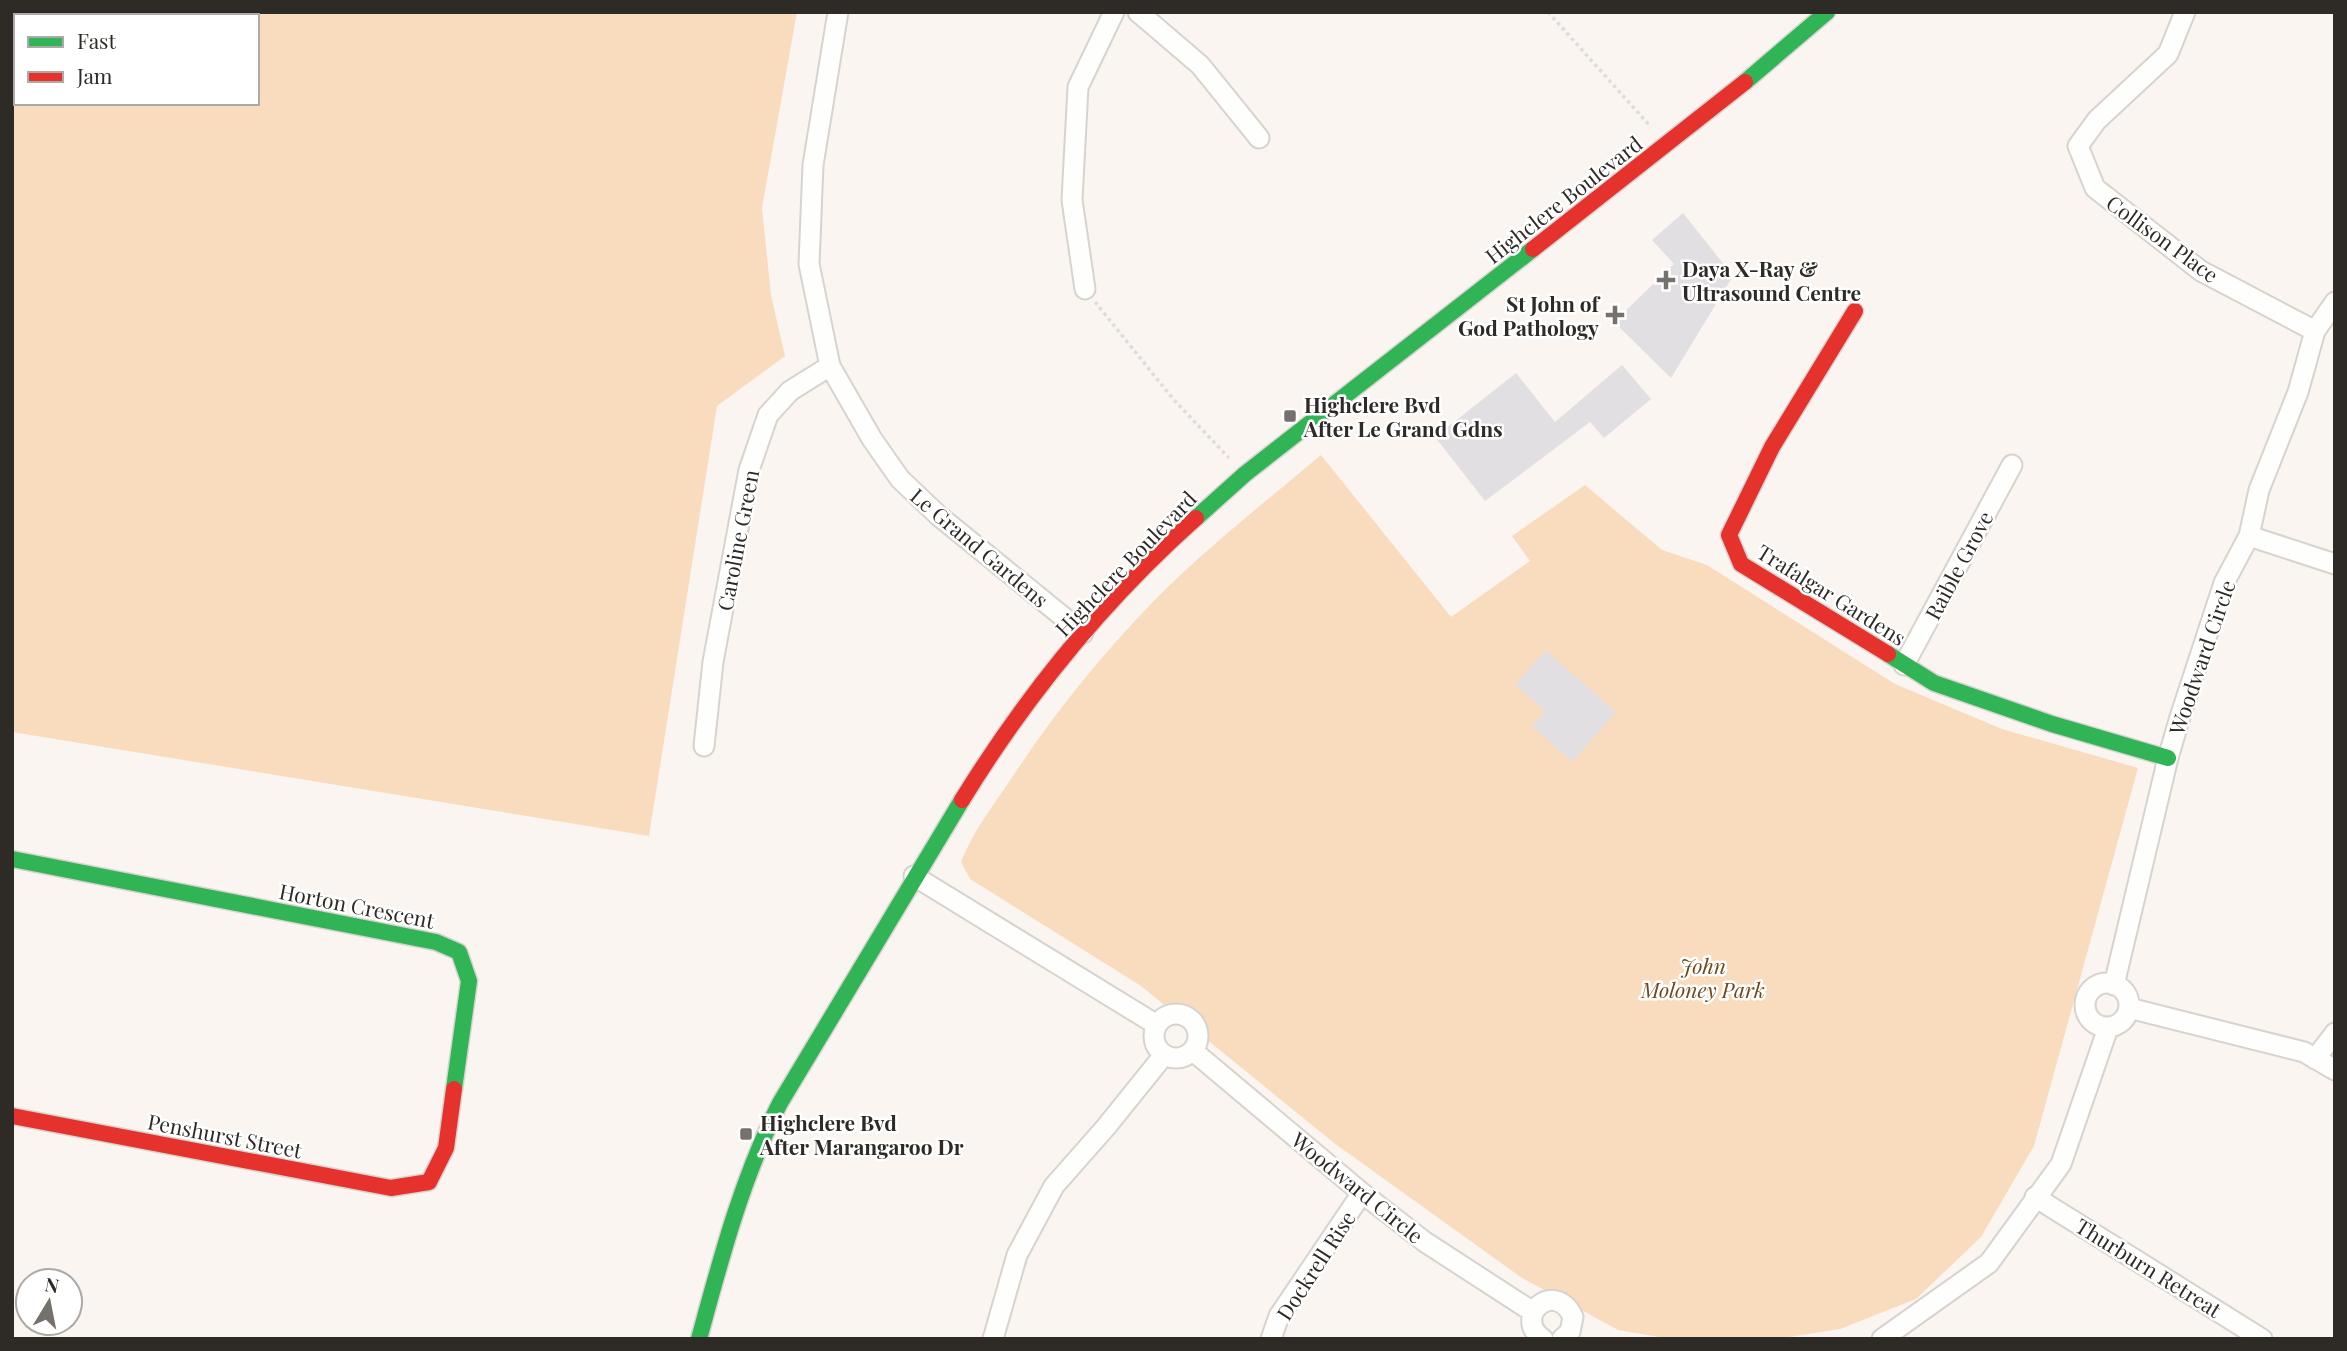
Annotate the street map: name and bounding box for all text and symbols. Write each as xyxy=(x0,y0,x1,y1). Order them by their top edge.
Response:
legend xyxy=(14,14,259,105)
text: Fast xyxy=(77,26,116,54)
text: Jam xyxy=(76,61,113,89)
street label: Highclere Boulevard xyxy=(1479,129,1647,269)
street label: Collison Place xyxy=(2101,188,2225,288)
place label: Daya X-Ray & Ultrasound Centre xyxy=(1682,254,1861,306)
marker: Daya X-Ray & Ultrasound Centre xyxy=(1656,270,1676,290)
place label: St John of God Pathology xyxy=(1458,289,1602,341)
marker: St John of God Pathology xyxy=(1605,305,1625,325)
place label: Highclere Bvd After Le Grand Gdns xyxy=(1303,390,1503,442)
marker: Highclere Bvd After Le Grand Gdns xyxy=(1282,408,1298,424)
street label: Caroline Green xyxy=(710,467,764,613)
street label: Le Grand Gardens xyxy=(905,481,1055,613)
street label: Highclere Boulevard xyxy=(1048,484,1202,642)
street label: Raible Grove xyxy=(1918,506,1998,624)
street label: Trafalgar Gardens xyxy=(1752,537,1912,651)
street label: Woodward Circle xyxy=(2161,576,2241,739)
street label: Horton Crescent xyxy=(277,876,437,934)
park label: John Moloney Park xyxy=(1640,951,1765,1003)
street label: Penshurst Street xyxy=(145,1106,305,1164)
place label: Highclere Bvd After Marangaroo Dr xyxy=(759,1108,964,1160)
street label: Woodward Circle xyxy=(1286,1125,1430,1249)
marker: Highclere Bvd After Marangaroo Dr xyxy=(738,1126,754,1142)
street label: Dockrell Rise xyxy=(1269,1205,1361,1325)
street label: Thurburn Retreat xyxy=(2071,1211,2228,1323)
north arrow xyxy=(14,1267,84,1337)
text: N xyxy=(43,1270,61,1298)

